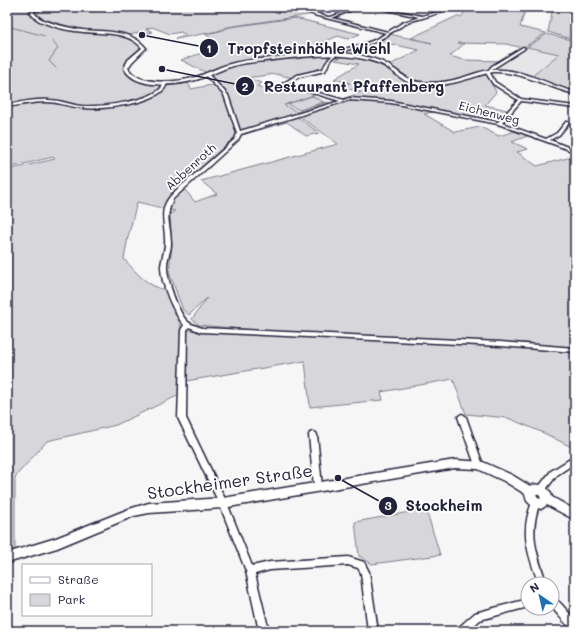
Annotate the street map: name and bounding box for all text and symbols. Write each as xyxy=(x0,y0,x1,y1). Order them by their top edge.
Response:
callout: Tropfsteinhöhle Wiehl xyxy=(199,35,398,62)
text: Tropfsteinhöhle Wiehl xyxy=(228,38,390,58)
text: 1 xyxy=(206,40,212,56)
callout: Restaurant Pfaffenberg xyxy=(235,73,452,100)
text: Restaurant Pfaffenberg xyxy=(264,76,444,96)
text: 2 xyxy=(242,78,249,94)
street label: Eichenweg xyxy=(457,97,521,127)
street label: Abbenroth xyxy=(162,139,219,193)
street label: Stockheimer Straße xyxy=(146,458,314,504)
callout: Stockheim xyxy=(378,492,491,519)
text: Stockheim xyxy=(406,495,483,515)
text: 3 xyxy=(384,497,392,513)
legend xyxy=(22,564,152,616)
text: Straße xyxy=(58,571,99,587)
north arrow xyxy=(520,576,560,616)
text: N xyxy=(526,579,542,596)
text: Park xyxy=(58,591,85,607)

